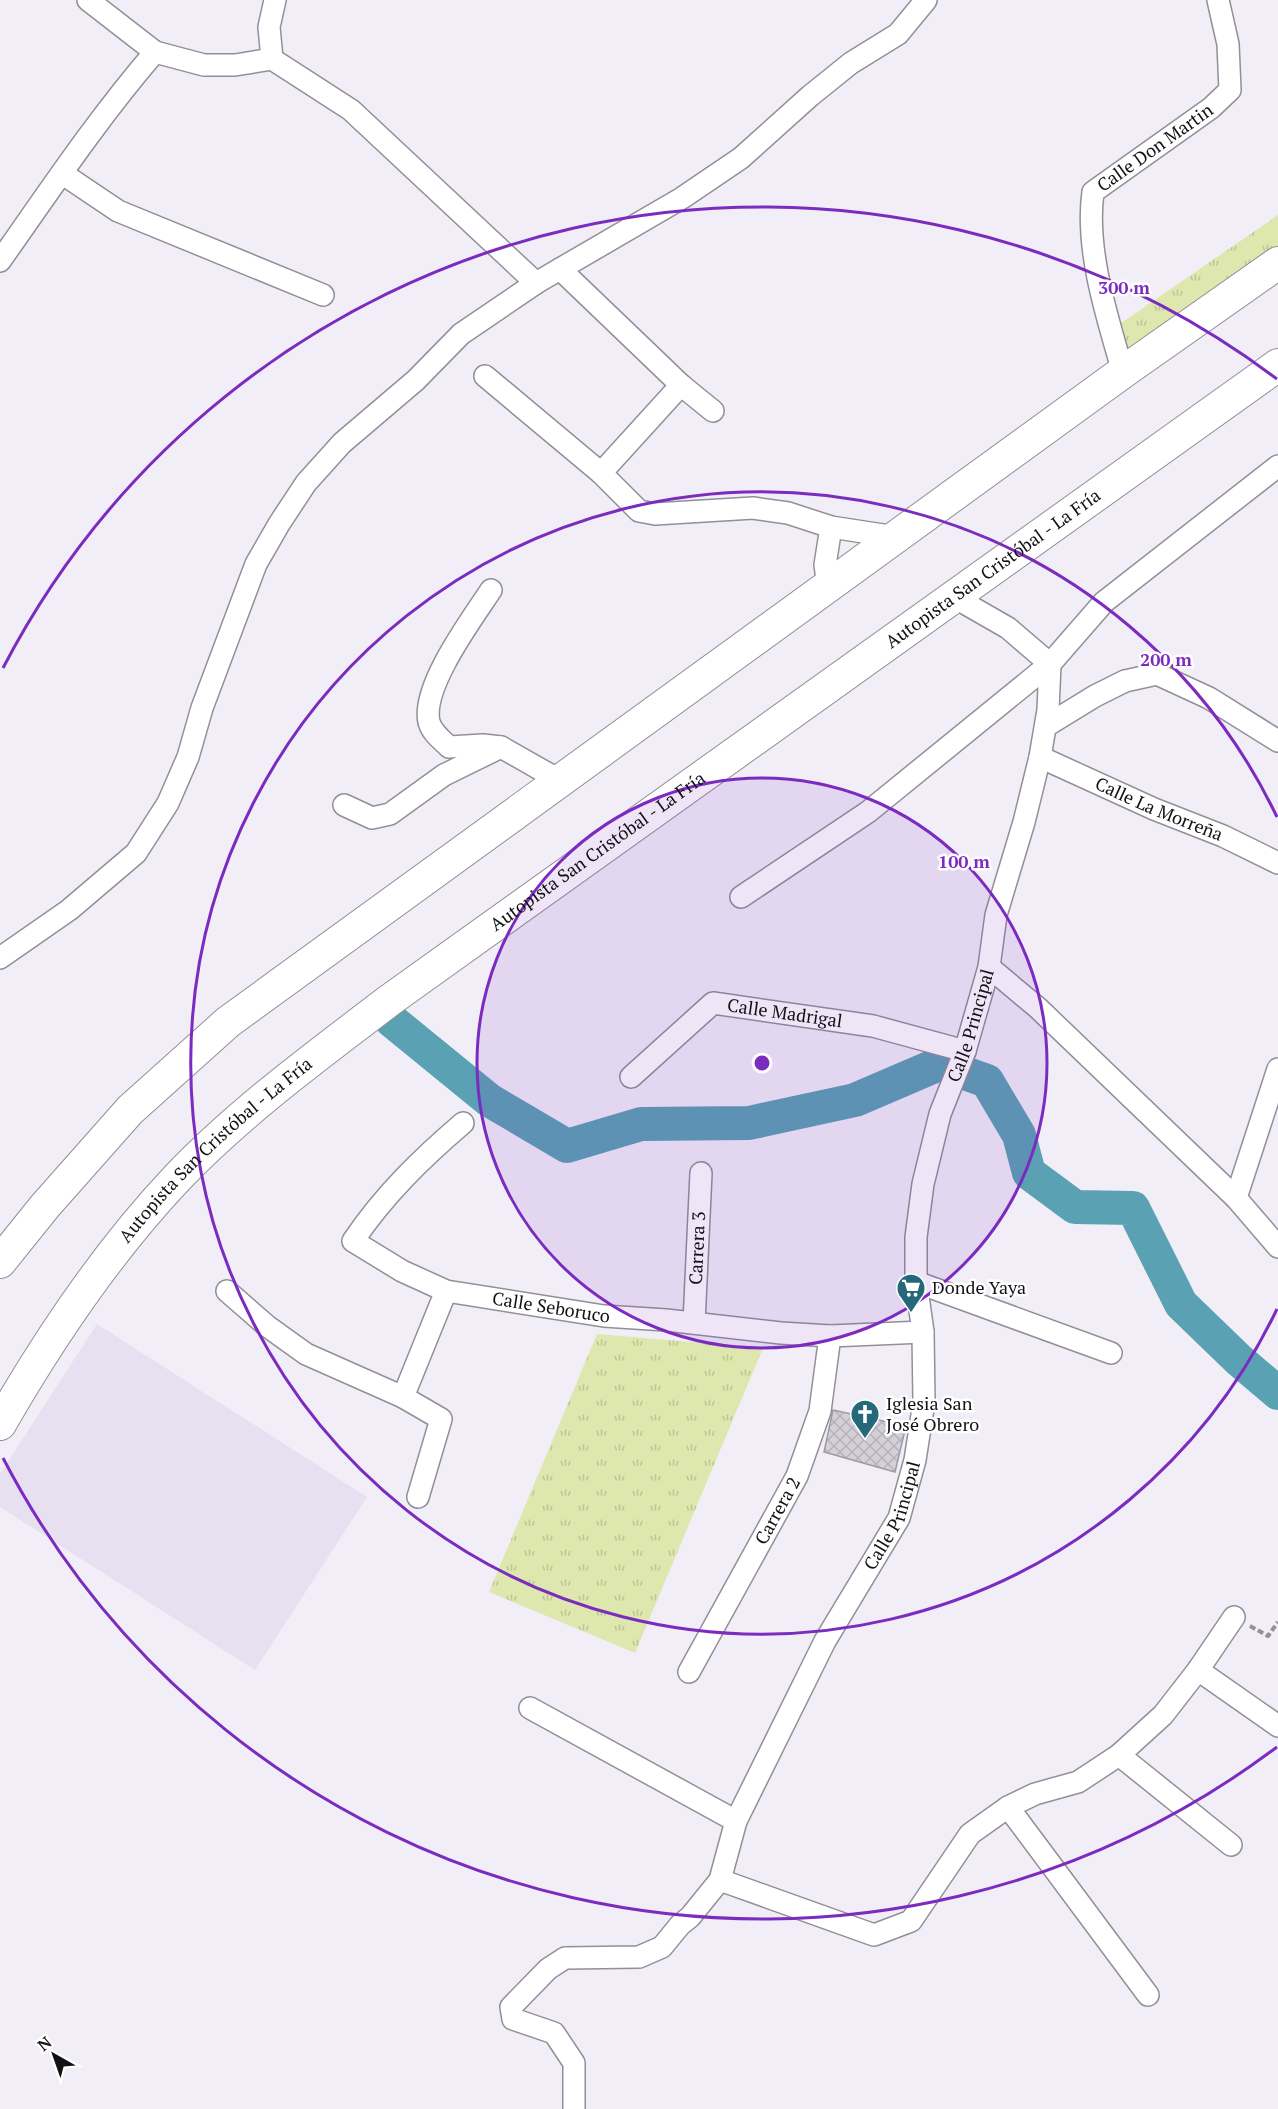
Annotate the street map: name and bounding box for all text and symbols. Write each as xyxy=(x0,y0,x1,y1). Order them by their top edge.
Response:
street label: Calle Don Martin xyxy=(1092,97,1218,197)
text: 300 m xyxy=(1098,275,1150,299)
street label: Autopista San Cristóbal - La Fría xyxy=(880,483,1105,653)
text: 200 m xyxy=(1140,647,1192,671)
street label: Autopista San Cristóbal - La Fría xyxy=(485,766,709,936)
street label: Calle La Morreña xyxy=(1092,771,1227,846)
text: 100 m xyxy=(938,849,990,873)
street label: Calle Principal xyxy=(941,966,999,1085)
street label: Calle Madrigal xyxy=(726,992,844,1032)
street label: Autopista San Cristóbal - La Fría xyxy=(113,1051,316,1247)
centre of rings xyxy=(752,1053,772,1073)
street label: Carrera 3 xyxy=(683,1211,710,1285)
supermarket icon: Donde Yaya xyxy=(895,1272,927,1314)
place label: Donde Yaya xyxy=(932,1275,1026,1299)
street label: Calle Seboruco xyxy=(491,1286,611,1327)
place label: Iglesia San José Obrero xyxy=(886,1391,979,1436)
church icon: Iglesia San José Obrero xyxy=(849,1398,881,1440)
street label: Calle Principal xyxy=(858,1458,925,1574)
street label: Carrera 2 xyxy=(749,1472,805,1548)
north arrow xyxy=(24,2025,84,2085)
text: N xyxy=(33,2031,56,2056)

